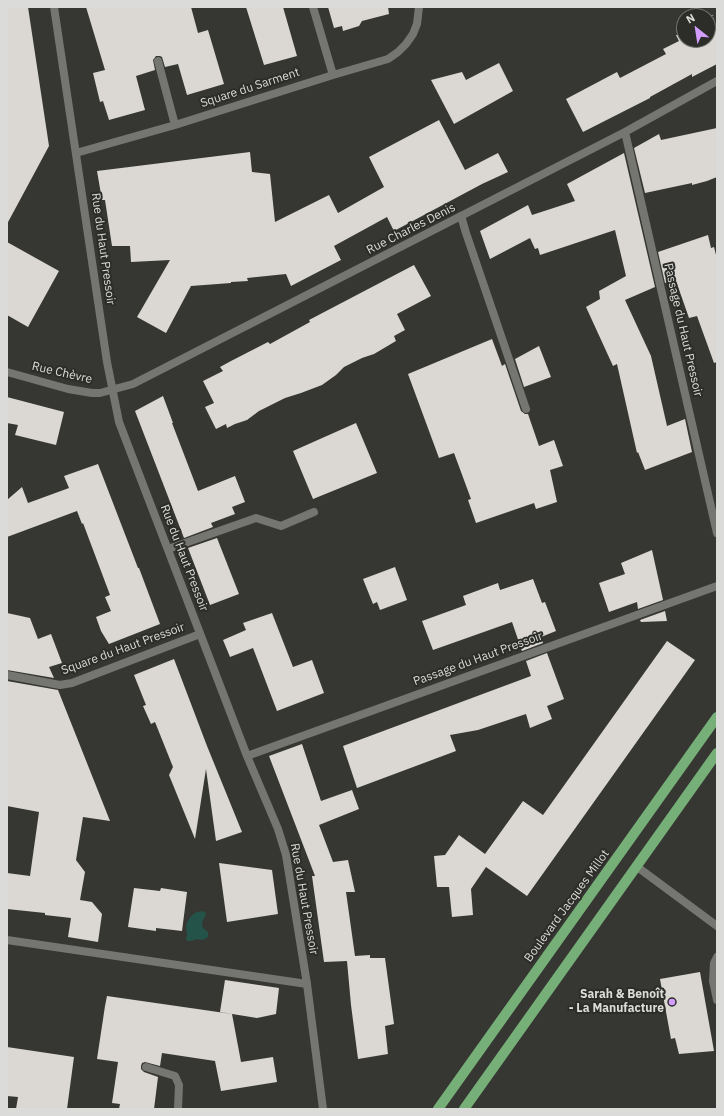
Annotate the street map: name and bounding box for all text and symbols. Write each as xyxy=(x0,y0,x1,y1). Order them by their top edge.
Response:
north arrow xyxy=(676,8,716,48)
text: N xyxy=(684,10,697,27)
street label: Square du Sarment xyxy=(199,65,301,111)
street label: Rue du Haut Pressoir xyxy=(88,192,118,306)
street label: Rue Charles Denis xyxy=(364,200,458,258)
street label: Passage du Haut Pressoir xyxy=(661,262,705,398)
street label: Rue Chèvre xyxy=(30,359,94,387)
street label: Rue du Haut Pressoir xyxy=(157,503,211,613)
street label: Square du Haut Pressoir xyxy=(59,620,187,678)
street label: Passage du Haut Pressoir xyxy=(411,629,545,689)
street label: Rue du Haut Pressoir xyxy=(287,842,321,956)
street label: Boulevard Jacques Millot xyxy=(521,847,613,965)
place label: Sarah & Benoît - La Manufacture xyxy=(569,988,664,1016)
marker: Sarah & Benoît - La Manufacture xyxy=(667,997,677,1007)

